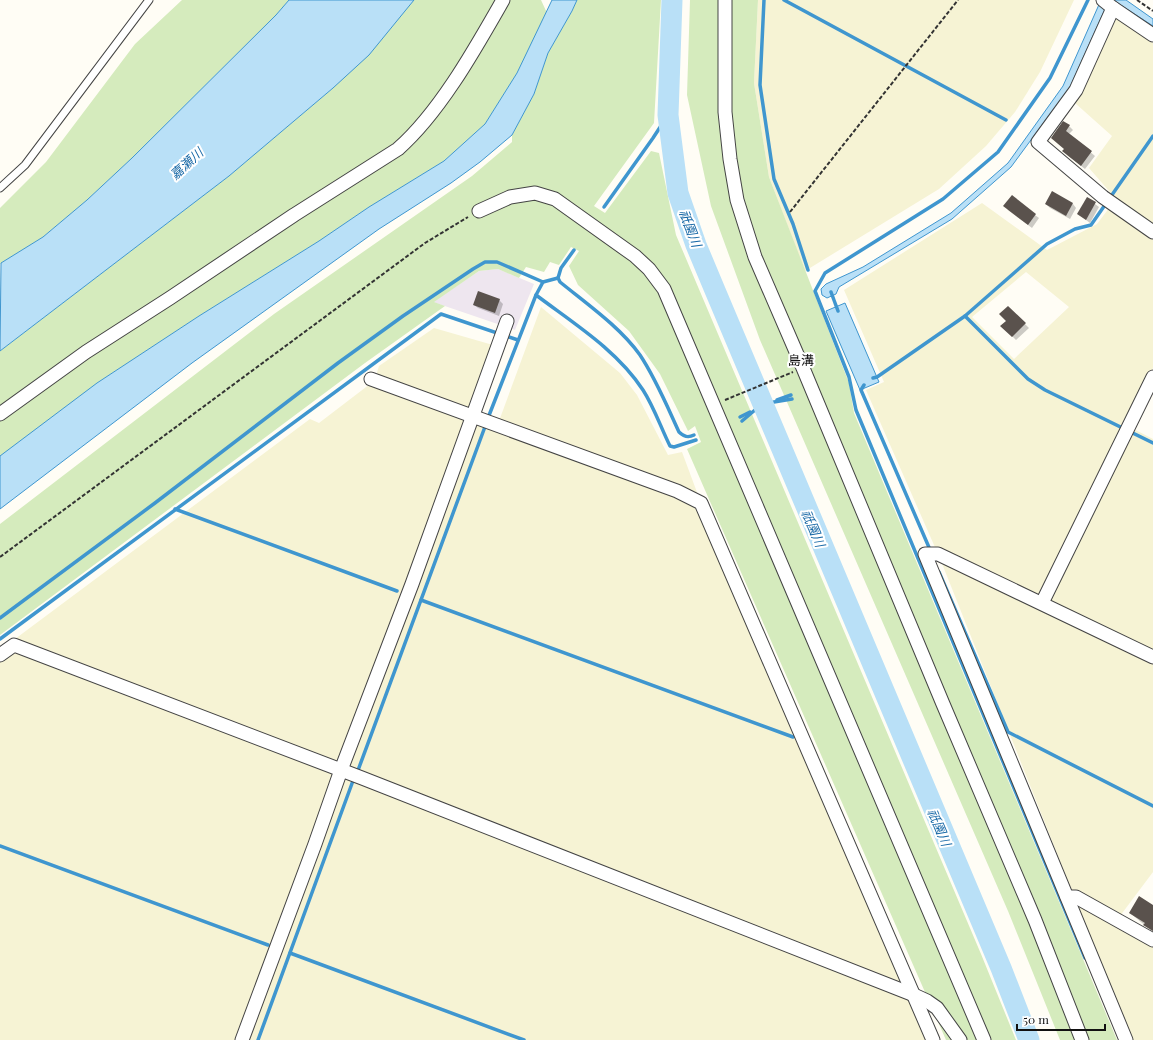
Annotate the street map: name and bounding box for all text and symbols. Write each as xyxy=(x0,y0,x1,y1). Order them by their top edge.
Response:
water label: 嘉瀬川 xyxy=(166,142,208,182)
water label: 祇園川 xyxy=(676,207,707,251)
district label: 島溝 xyxy=(788,351,814,368)
water label: 祇園川 xyxy=(799,507,830,551)
water label: 祇園川 xyxy=(925,806,956,850)
scale bar xyxy=(1017,1006,1105,1032)
text: 50 m xyxy=(1023,1011,1049,1027)

